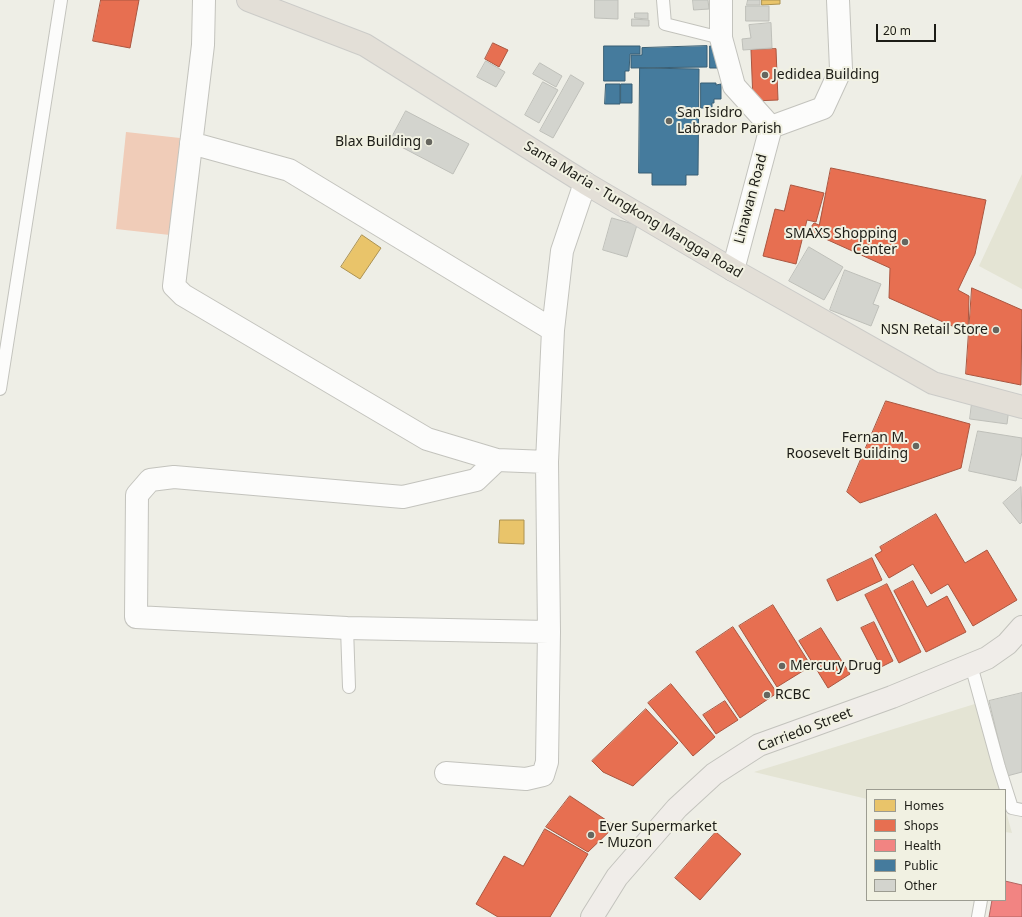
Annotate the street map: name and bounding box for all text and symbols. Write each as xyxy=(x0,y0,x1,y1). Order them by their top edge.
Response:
scale bar xyxy=(878,16,938,42)
text: 20 m xyxy=(883,22,911,39)
place label: Jedidea Building xyxy=(773,67,879,83)
marker: Jedidea Building xyxy=(760,70,770,80)
place label: San Isidro Labrador Parish xyxy=(677,105,782,138)
marker: San Isidro Labrador Parish xyxy=(664,116,674,126)
place label: Blax Building xyxy=(335,134,421,150)
marker: Blax Building xyxy=(424,137,434,147)
street label: Santa Maria - Tungkong Mangga Road xyxy=(521,138,745,282)
street label: Linawan Road xyxy=(731,152,771,246)
place label: SMAXS Shopping Center xyxy=(785,226,897,258)
marker: SMAXS Shopping Center xyxy=(900,237,910,247)
place label: NSN Retail Store xyxy=(880,322,988,338)
marker: NSN Retail Store xyxy=(991,325,1001,335)
place label: Fernan M. Roosevelt Building xyxy=(786,430,908,462)
marker: Fernan M. Roosevelt Building xyxy=(911,441,921,451)
place label: Mercury Drug xyxy=(790,658,881,674)
marker: Mercury Drug xyxy=(777,661,787,671)
place label: RCBC xyxy=(775,687,811,703)
marker: RCBC xyxy=(762,690,772,700)
street label: Carriedo Street xyxy=(756,704,854,756)
legend xyxy=(866,789,1006,901)
text: Homes xyxy=(904,797,944,814)
text: Shops xyxy=(904,817,938,834)
place label: Ever Supermarket - Muzon xyxy=(599,819,717,852)
marker: Ever Supermarket - Muzon xyxy=(586,830,596,840)
text: Health xyxy=(904,837,941,854)
text: Public xyxy=(904,857,938,874)
text: Other xyxy=(904,877,937,894)

